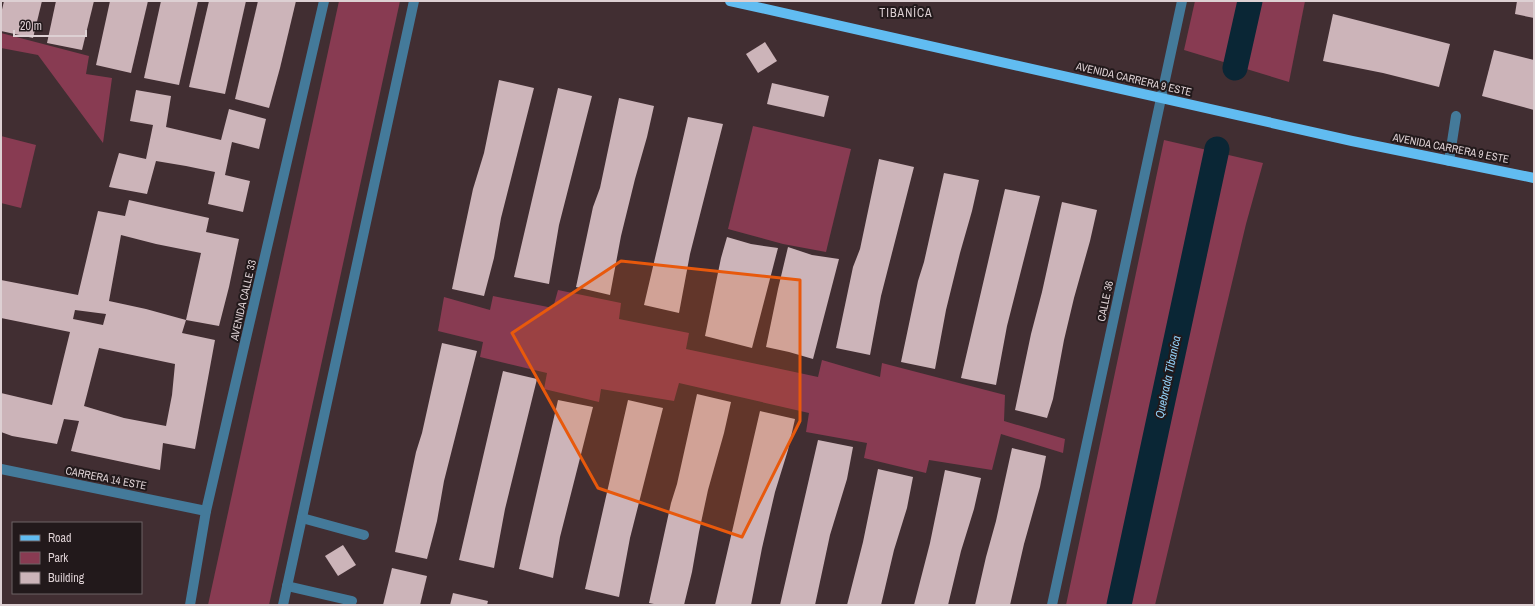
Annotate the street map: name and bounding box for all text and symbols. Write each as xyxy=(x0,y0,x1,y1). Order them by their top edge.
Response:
district label: TIBANÍCA xyxy=(879,5,933,21)
scale bar xyxy=(14,12,86,38)
text: 20 m xyxy=(20,18,42,34)
street label: AVENIDA CARRERA 9 ESTE xyxy=(1074,59,1193,99)
street label: AVENIDA CARRERA 9 ESTE xyxy=(1391,130,1510,166)
street label: AVENIDA CALLE 33 xyxy=(227,258,259,343)
street label: CALLE 36 xyxy=(1094,279,1116,323)
water label: Quebrada Tibaníca xyxy=(1151,334,1185,420)
street label: CARRERA 14 ESTE xyxy=(64,463,148,493)
legend xyxy=(12,522,142,594)
text: Road xyxy=(48,530,72,546)
text: Park xyxy=(48,550,68,566)
text: Building xyxy=(48,570,85,586)

